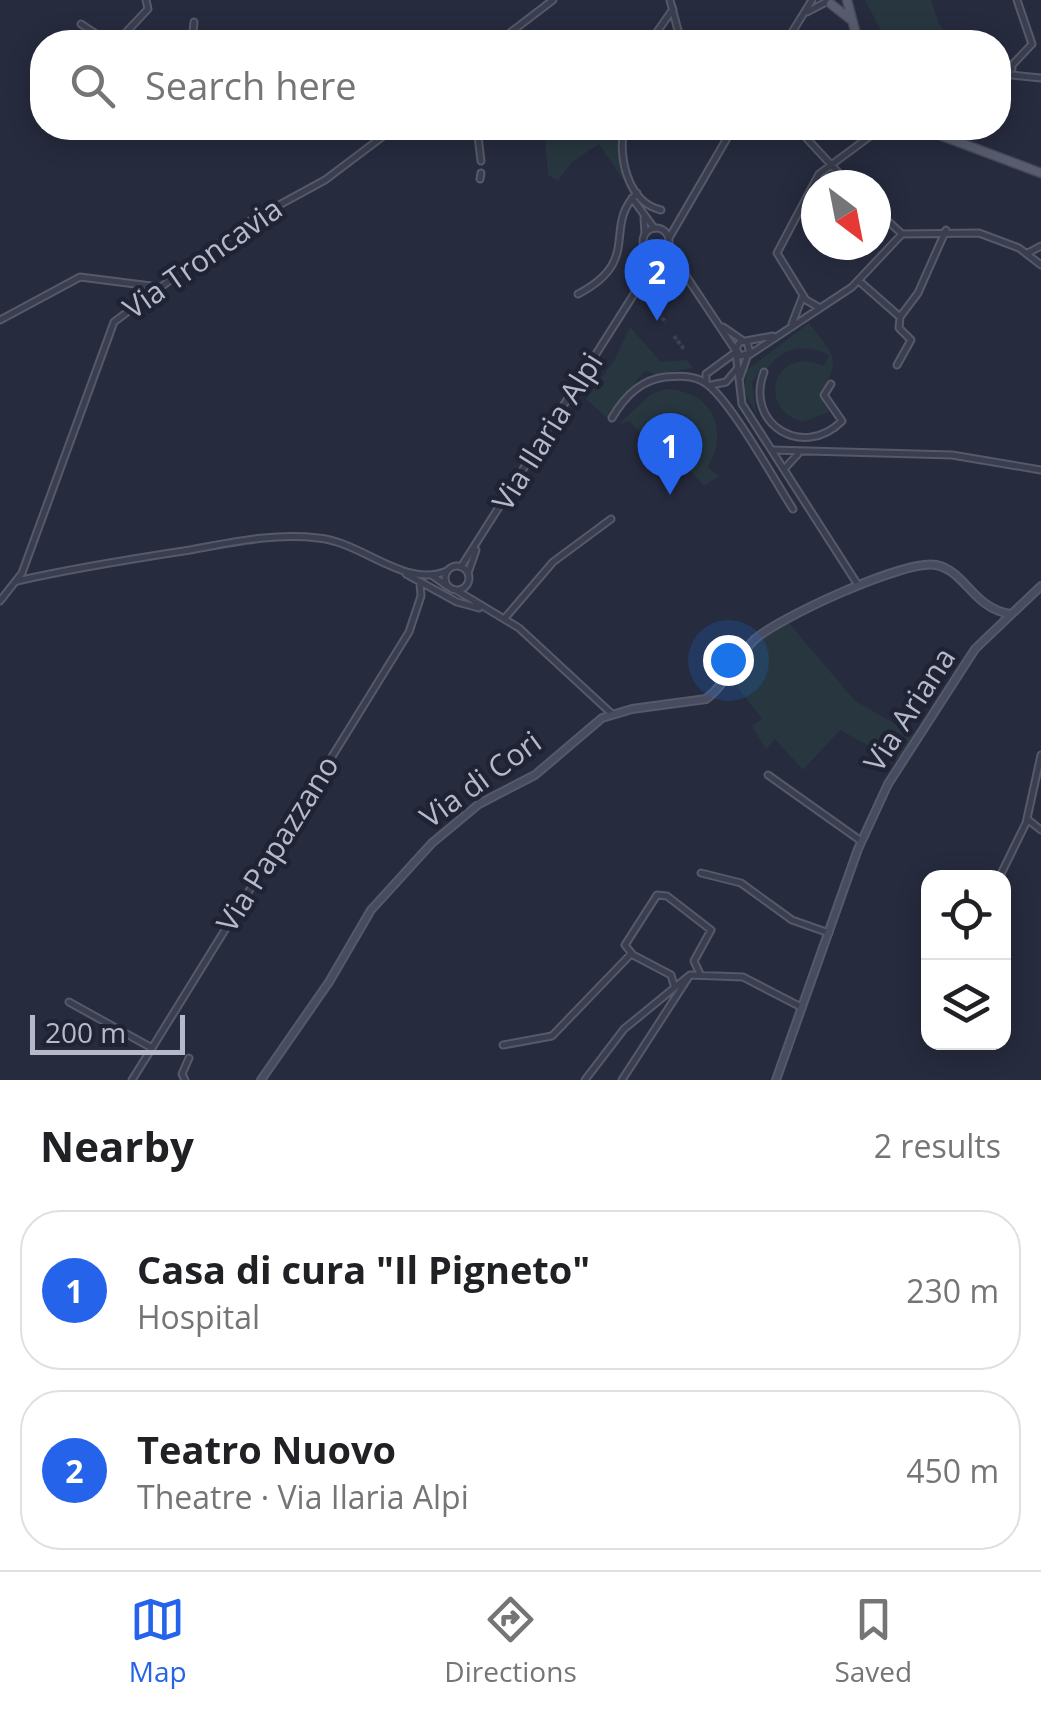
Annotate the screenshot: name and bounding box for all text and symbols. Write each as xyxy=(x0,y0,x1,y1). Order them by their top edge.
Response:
search box xyxy=(30,30,1011,140)
icon: search xyxy=(65,58,120,113)
text: Search here xyxy=(145,59,357,111)
north arrow xyxy=(801,170,891,260)
street label: Via Troncavia xyxy=(114,188,290,328)
pin: 2 xyxy=(624,238,690,321)
street label: Via Ilaria Alpi xyxy=(482,344,612,518)
pin: 1 xyxy=(638,412,702,495)
your location xyxy=(703,635,754,686)
street label: Via Ariana xyxy=(853,639,964,779)
street label: Via di Cori xyxy=(411,721,549,837)
street label: Via Papazzano xyxy=(206,747,347,939)
map controls xyxy=(921,870,1011,1050)
button: locate xyxy=(921,870,1011,960)
button: layers xyxy=(921,960,1011,1050)
scale bar xyxy=(30,1010,185,1054)
text: 200 m xyxy=(45,1013,126,1051)
text: Nearby xyxy=(40,1117,194,1174)
text: 2 results xyxy=(874,1124,1001,1167)
text: Casa di cura "Il Pigneto" xyxy=(137,1243,590,1295)
text: 1 xyxy=(65,1269,84,1312)
text: 230 m xyxy=(906,1269,999,1312)
text: Hospital xyxy=(137,1295,260,1338)
text: Teatro Nuovo xyxy=(137,1423,396,1475)
text: 2 xyxy=(65,1449,84,1492)
text: 450 m xyxy=(906,1449,999,1492)
text: Theatre · Via Ilaria Alpi xyxy=(137,1475,469,1518)
tab: Map xyxy=(129,1592,187,1690)
tab: Directions xyxy=(444,1592,577,1690)
tab: Saved xyxy=(834,1592,912,1690)

